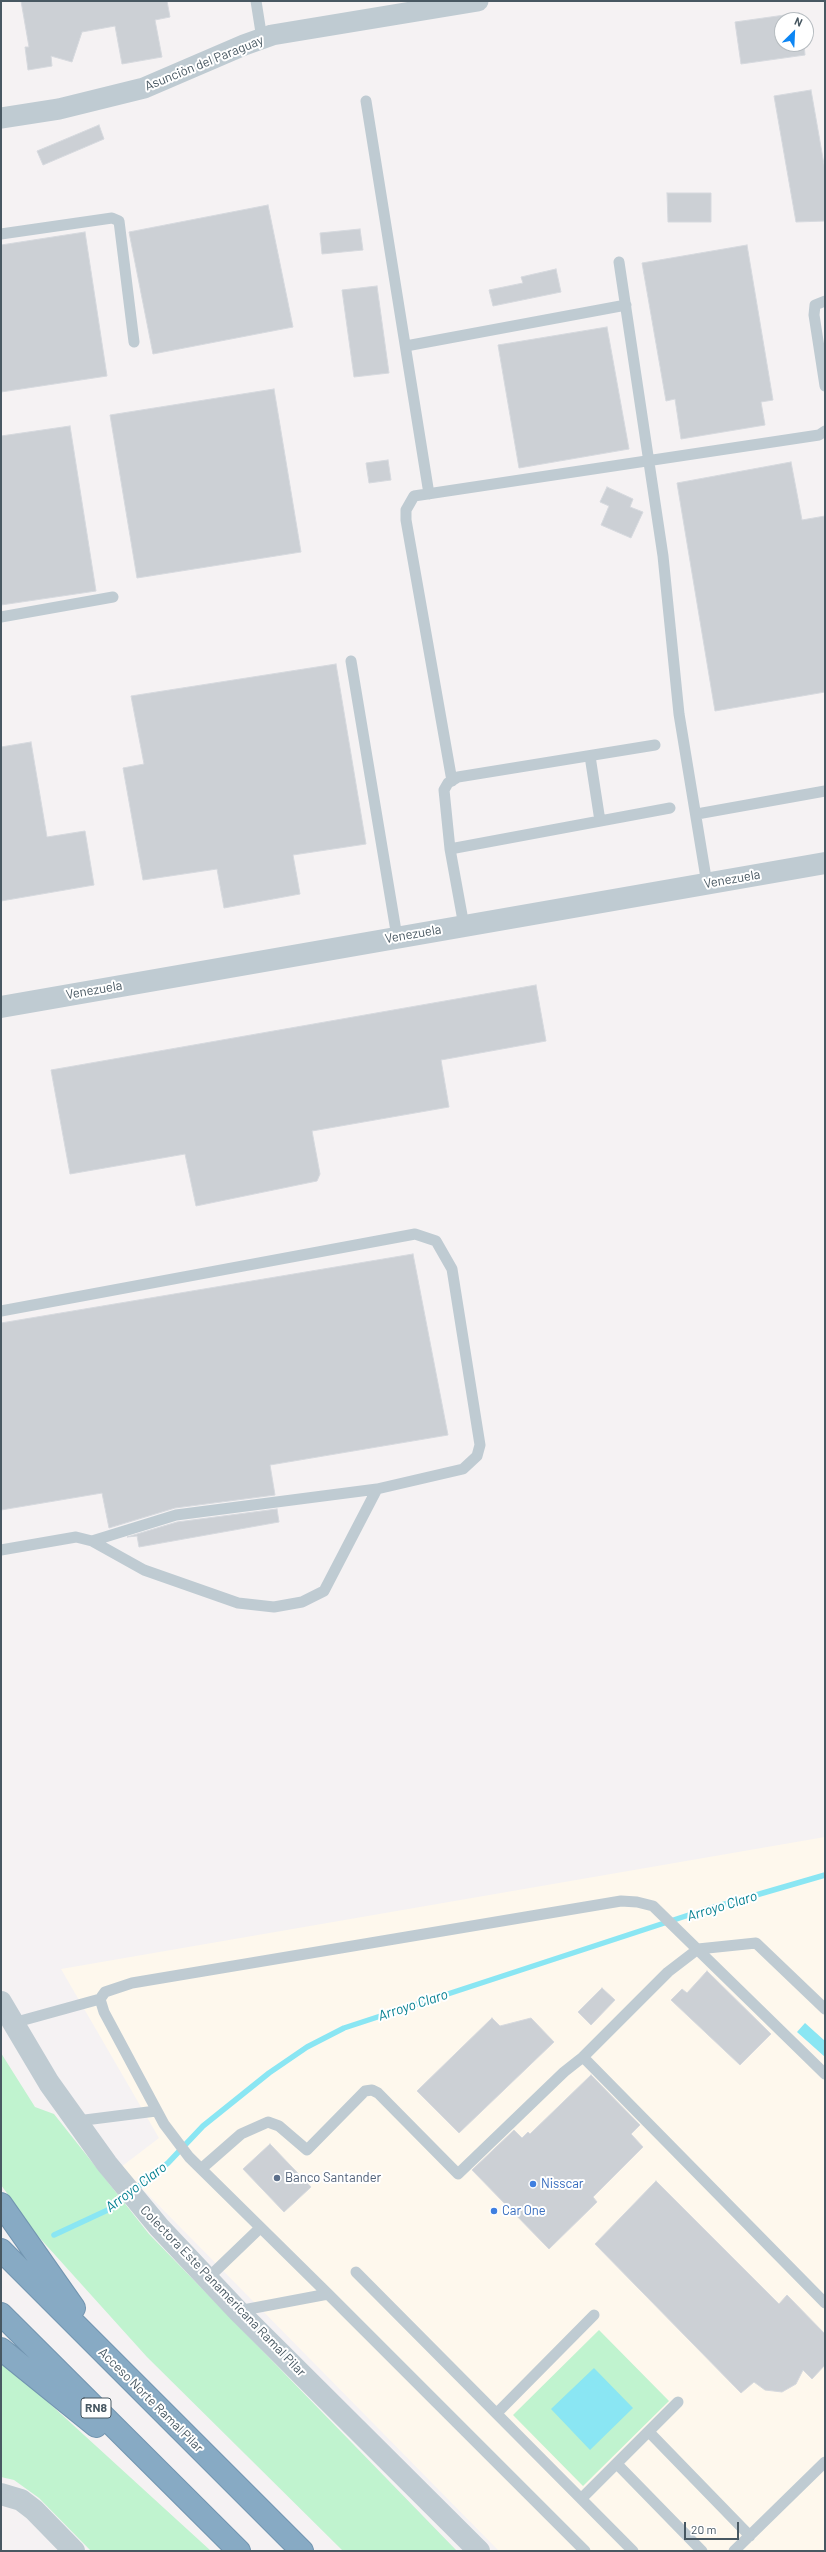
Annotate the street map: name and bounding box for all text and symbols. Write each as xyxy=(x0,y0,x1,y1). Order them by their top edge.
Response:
north arrow xyxy=(774,12,814,52)
text: N xyxy=(793,14,805,29)
street label: Asunciòn del Paraguay xyxy=(142,32,266,94)
street label: Venezuela xyxy=(703,866,761,892)
street label: Venezuela xyxy=(384,921,442,947)
street label: Venezuela xyxy=(65,977,123,1003)
water label: Arroyo Claro xyxy=(685,1887,759,1925)
water label: Arroyo Claro xyxy=(376,1986,450,2024)
water label: Arroyo Claro xyxy=(102,2159,170,2215)
place label: Banco Santander xyxy=(285,2170,381,2186)
marker: Banco Santander xyxy=(272,2173,282,2183)
place label: Nisscar xyxy=(541,2176,584,2192)
marker: Nisscar xyxy=(528,2179,538,2189)
street label: Colectora Este Panamericana Ramal Pilar xyxy=(137,2202,309,2380)
place label: Car One xyxy=(502,2203,546,2219)
marker: Car One xyxy=(489,2206,499,2216)
street label: Acceso Norte Ramal Pilar xyxy=(95,2344,207,2456)
road number: RN8 xyxy=(81,2398,111,2418)
scale bar xyxy=(686,2514,741,2540)
text: 20 m xyxy=(691,2522,717,2536)

